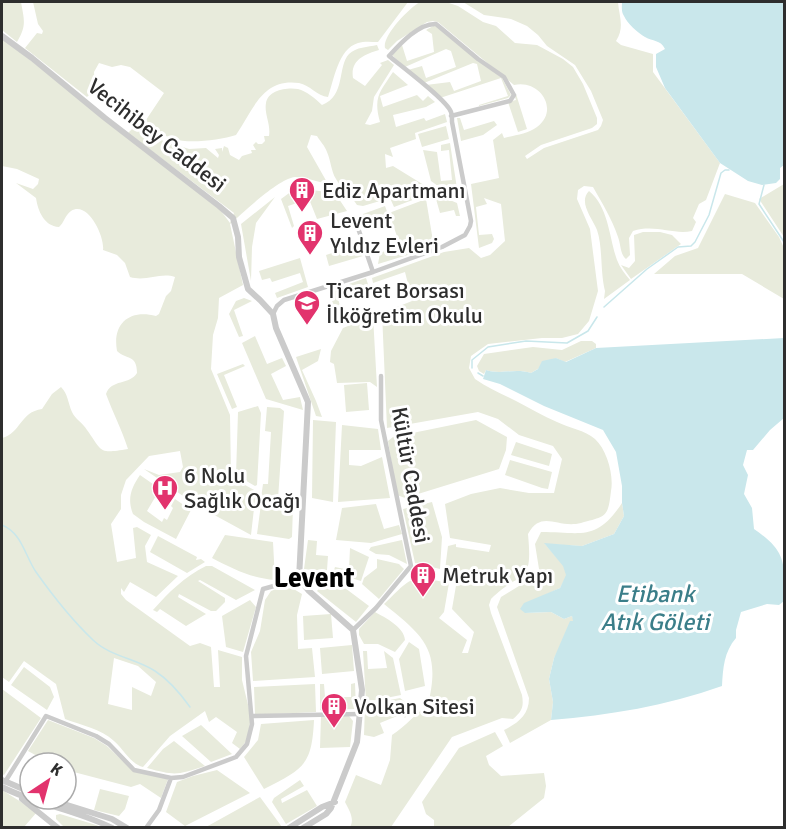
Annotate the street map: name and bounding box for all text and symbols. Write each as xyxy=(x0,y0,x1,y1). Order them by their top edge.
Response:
street label: Vecihibey Caddesi xyxy=(82,72,232,198)
building icon: Ediz Apartmanı xyxy=(287,175,317,213)
place label: Ediz Apartmanı xyxy=(322,177,466,204)
place label: Levent Yıldız Evleri xyxy=(330,207,439,259)
building icon: Levent Yıldız Evleri xyxy=(295,218,325,256)
place label: Ticaret Borsası İlköğretim Okulu xyxy=(326,277,483,329)
school or university icon: Ticaret Borsası İlköğretim Okulu xyxy=(292,288,322,326)
street label: Kültür Caddesi xyxy=(386,405,436,545)
place label: 6 Nolu Sağlık Ocağı xyxy=(184,462,301,514)
hospital icon: 6 Nolu Sağlık Ocağı xyxy=(150,473,180,511)
building icon: Metruk Yapı xyxy=(408,560,438,598)
district label: Levent xyxy=(274,561,355,595)
place label: Metruk Yapı xyxy=(442,562,553,589)
water label: Etibank Atık Göleti xyxy=(601,579,712,637)
building icon: Volkan Sitesi xyxy=(319,691,349,729)
place label: Volkan Sitesi xyxy=(354,693,475,720)
north arrow xyxy=(18,751,78,811)
text: K xyxy=(46,759,66,781)

